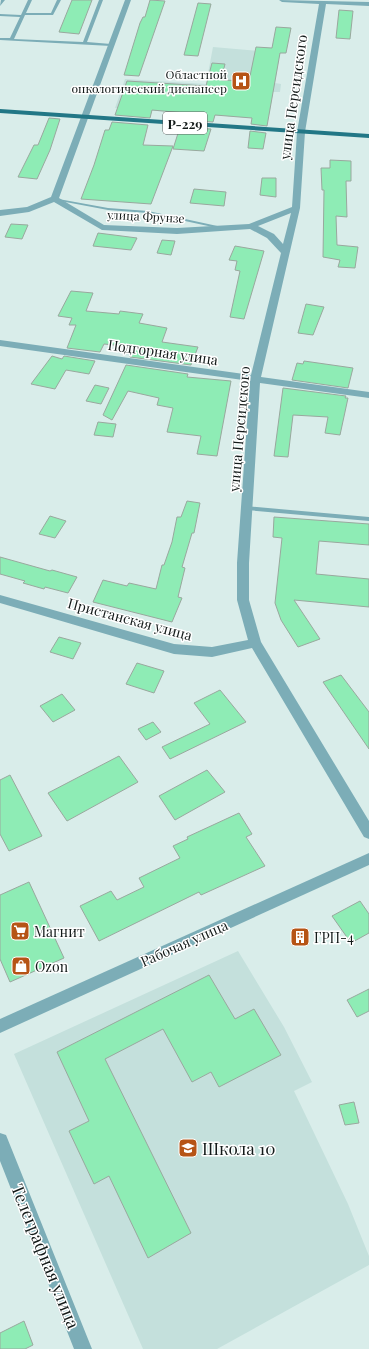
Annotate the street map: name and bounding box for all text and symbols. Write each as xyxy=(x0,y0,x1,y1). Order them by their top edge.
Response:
street label: улица Персидского xyxy=(275,33,311,162)
place label: Областной онкологический диспансер xyxy=(72,66,227,96)
hospital icon: Областной онкологический диспансер xyxy=(230,70,252,92)
road number: Р-229 xyxy=(163,112,207,134)
street label: улица Фрунзе xyxy=(106,206,185,226)
street label: Подгорная улица xyxy=(107,335,219,369)
street label: улица Персидского xyxy=(224,365,254,494)
street label: Пристанская улица xyxy=(66,593,194,645)
street label: Рабочая улица xyxy=(137,915,231,971)
supermarket icon: Магнит xyxy=(9,920,31,942)
place label: Магнит xyxy=(34,922,85,941)
building icon: ГРП-4 xyxy=(289,926,311,948)
place label: ГРП-4 xyxy=(314,928,354,947)
shop icon: Ozon xyxy=(10,955,32,977)
place label: Ozon xyxy=(35,957,69,976)
school or university icon: Школа 10 xyxy=(177,1137,199,1159)
place label: Школа 10 xyxy=(202,1137,276,1159)
street label: Телеграфная улица xyxy=(7,1180,85,1332)

